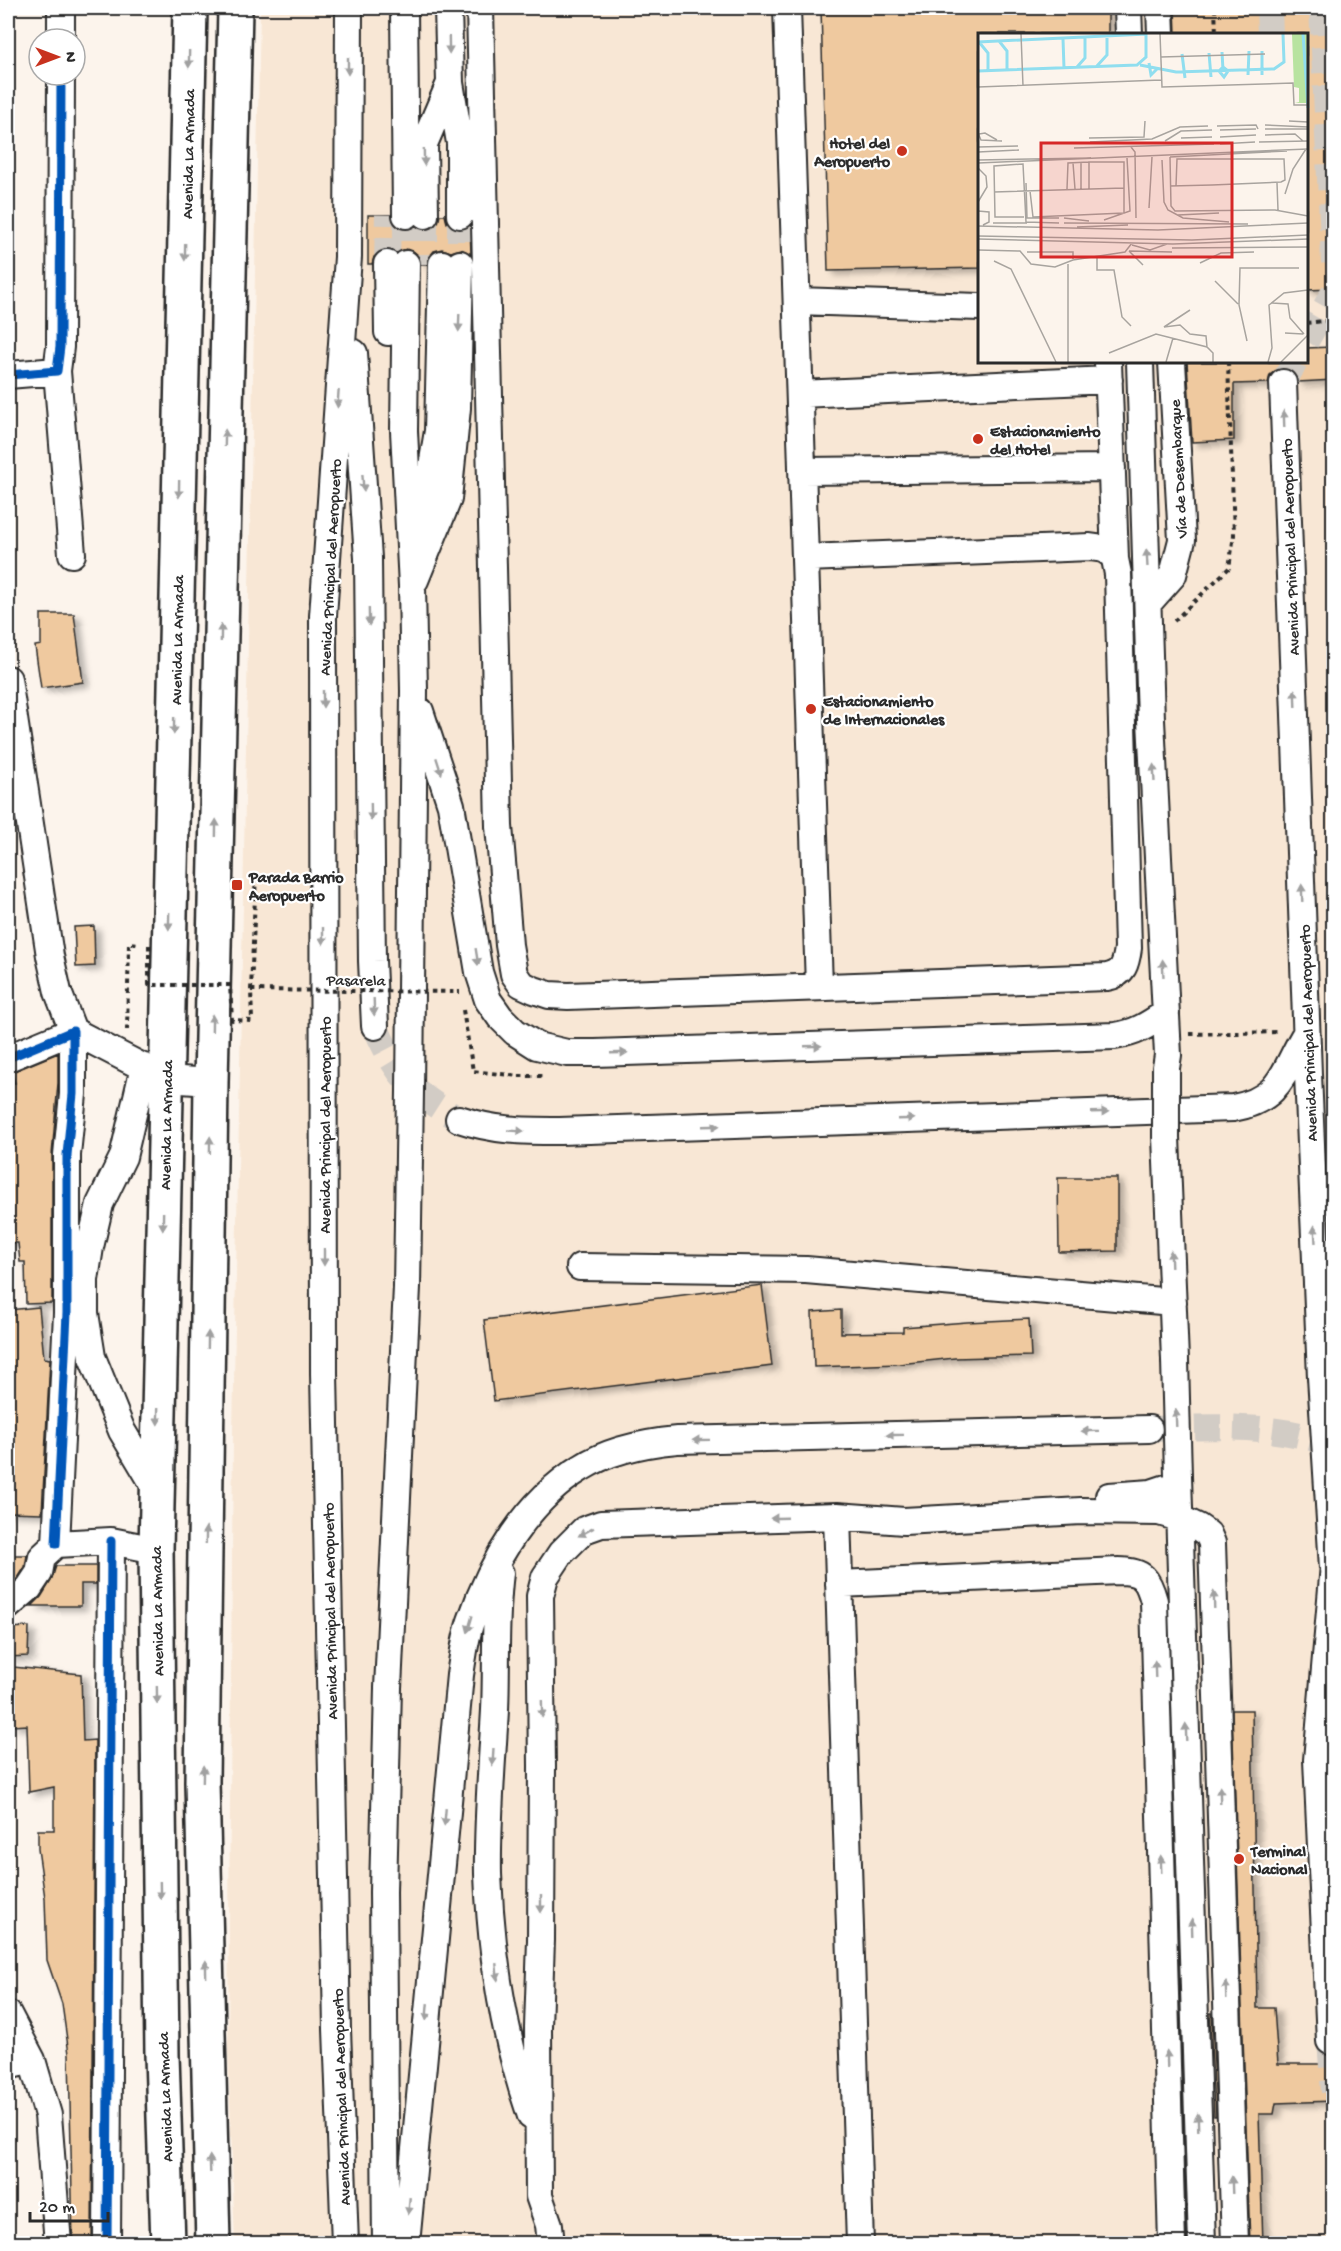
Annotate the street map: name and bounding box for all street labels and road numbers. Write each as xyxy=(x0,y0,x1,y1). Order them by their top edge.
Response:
street label: Avenida La Armada xyxy=(180,88,201,219)
street label: Vía de Desembarque xyxy=(1167,398,1194,540)
street label: Avenida Principal del Aeropuerto xyxy=(1279,438,1306,656)
street label: Avenida Principal del Aeropuerto xyxy=(317,458,348,676)
street label: Avenida La Armada xyxy=(169,574,190,705)
street label: Avenida Principal del Aeropuerto xyxy=(1297,924,1324,1142)
street label: Pasarela xyxy=(325,972,387,993)
street label: Avenida Principal del Aeropuerto xyxy=(318,1016,337,1234)
street label: Avenida La Armada xyxy=(158,1059,179,1190)
street label: Avenida Principal del Aeropuerto xyxy=(321,1502,344,1720)
street label: Avenida La Armada xyxy=(149,1545,170,1676)
street label: Avenida Principal del Aeropuerto xyxy=(330,1988,357,2206)
street label: Avenida La Armada xyxy=(156,2030,179,2162)

